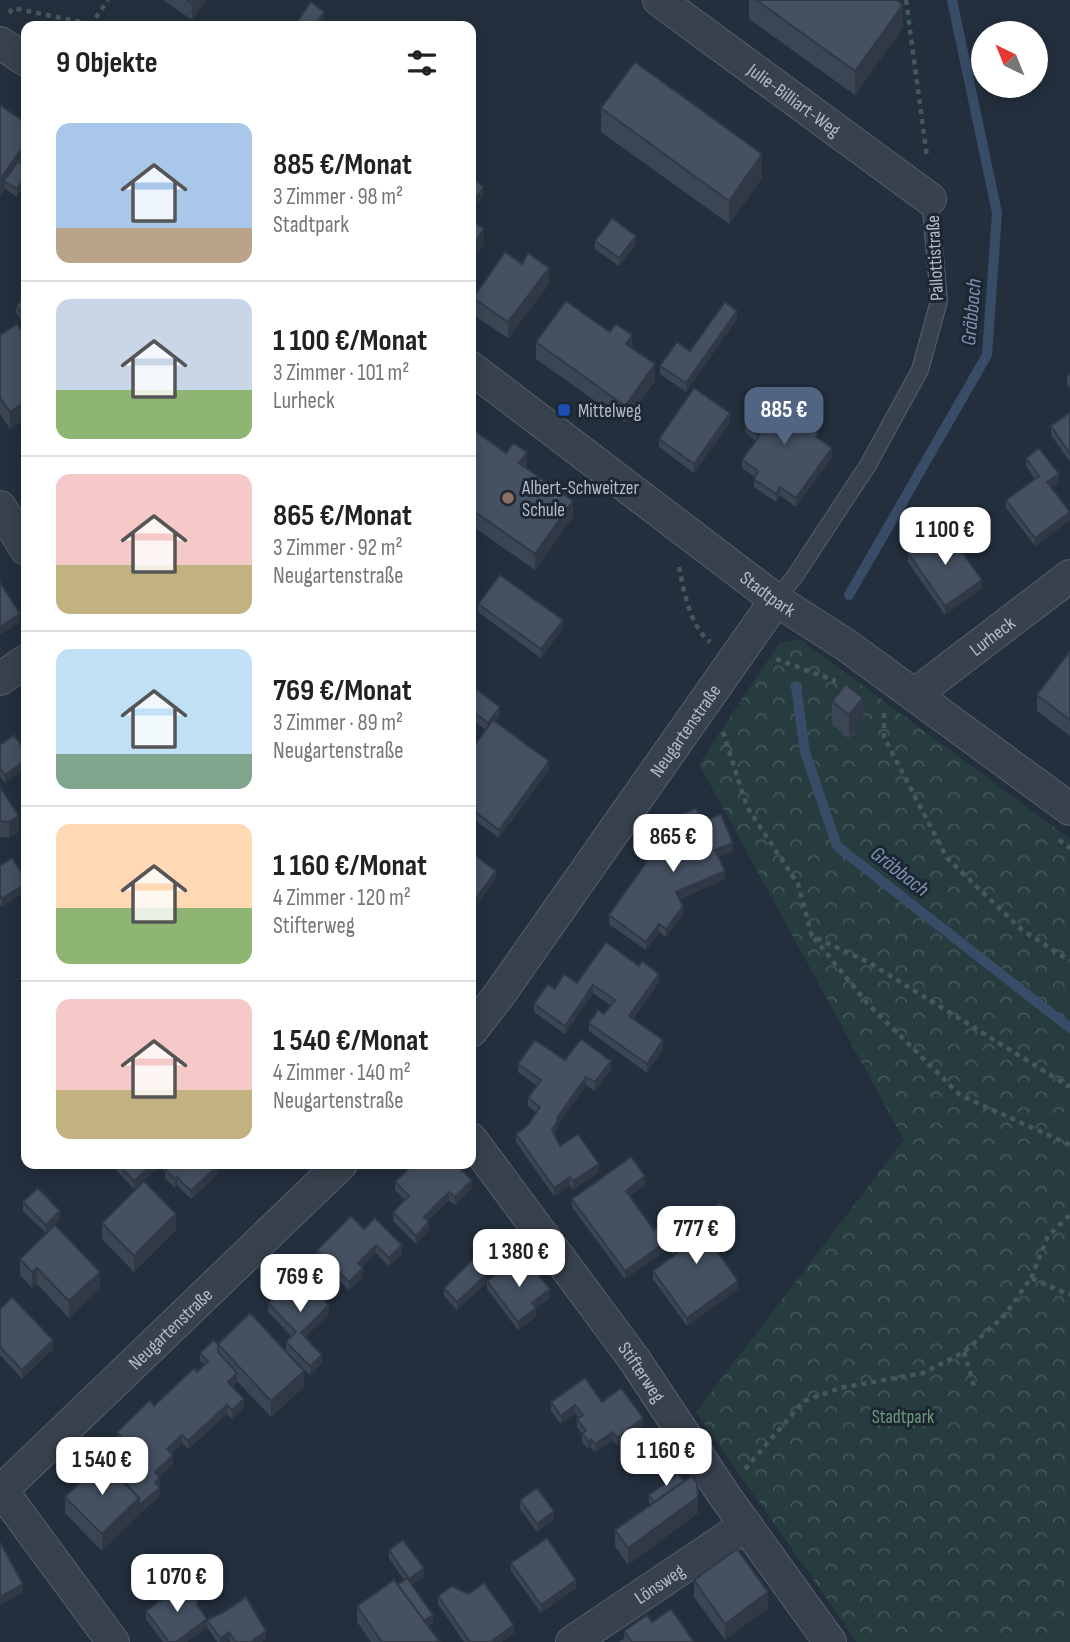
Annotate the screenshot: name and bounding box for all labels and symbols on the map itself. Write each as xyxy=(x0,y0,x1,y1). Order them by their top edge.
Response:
north arrow xyxy=(971,21,1048,98)
street label: Julie-Billiart-Weg xyxy=(742,58,845,143)
street label: Pallottistraße xyxy=(922,214,949,301)
water label: Gräbbach xyxy=(956,277,987,346)
pin: 885 € xyxy=(735,388,833,447)
place label: Mittelweg xyxy=(578,400,642,423)
marker: Mittelweg xyxy=(556,402,572,418)
place label: Albert-Schweitzer Schule xyxy=(521,477,639,522)
marker: Albert-Schweitzer Schule xyxy=(500,490,516,506)
pin: 1 100 € xyxy=(880,508,1010,567)
street label: Stadtpark xyxy=(735,567,800,623)
street label: Lurheck xyxy=(966,612,1021,661)
street label: Neugartenstraße xyxy=(646,680,726,782)
pin: 865 € xyxy=(624,814,722,874)
water label: Gräbbach xyxy=(866,841,934,902)
pin: 777 € xyxy=(647,1206,745,1266)
pin: 1 380 € xyxy=(454,1230,584,1289)
pin: 769 € xyxy=(251,1254,349,1314)
street label: Neugartenstraße xyxy=(124,1284,218,1375)
street label: Stifterweg xyxy=(612,1338,670,1407)
park label: Stadtpark xyxy=(872,1406,935,1429)
pin: 1 160 € xyxy=(601,1428,731,1488)
pin: 1 540 € xyxy=(37,1438,167,1497)
pin: 1 070 € xyxy=(112,1554,242,1614)
street label: Lönsweg xyxy=(631,1559,690,1610)

